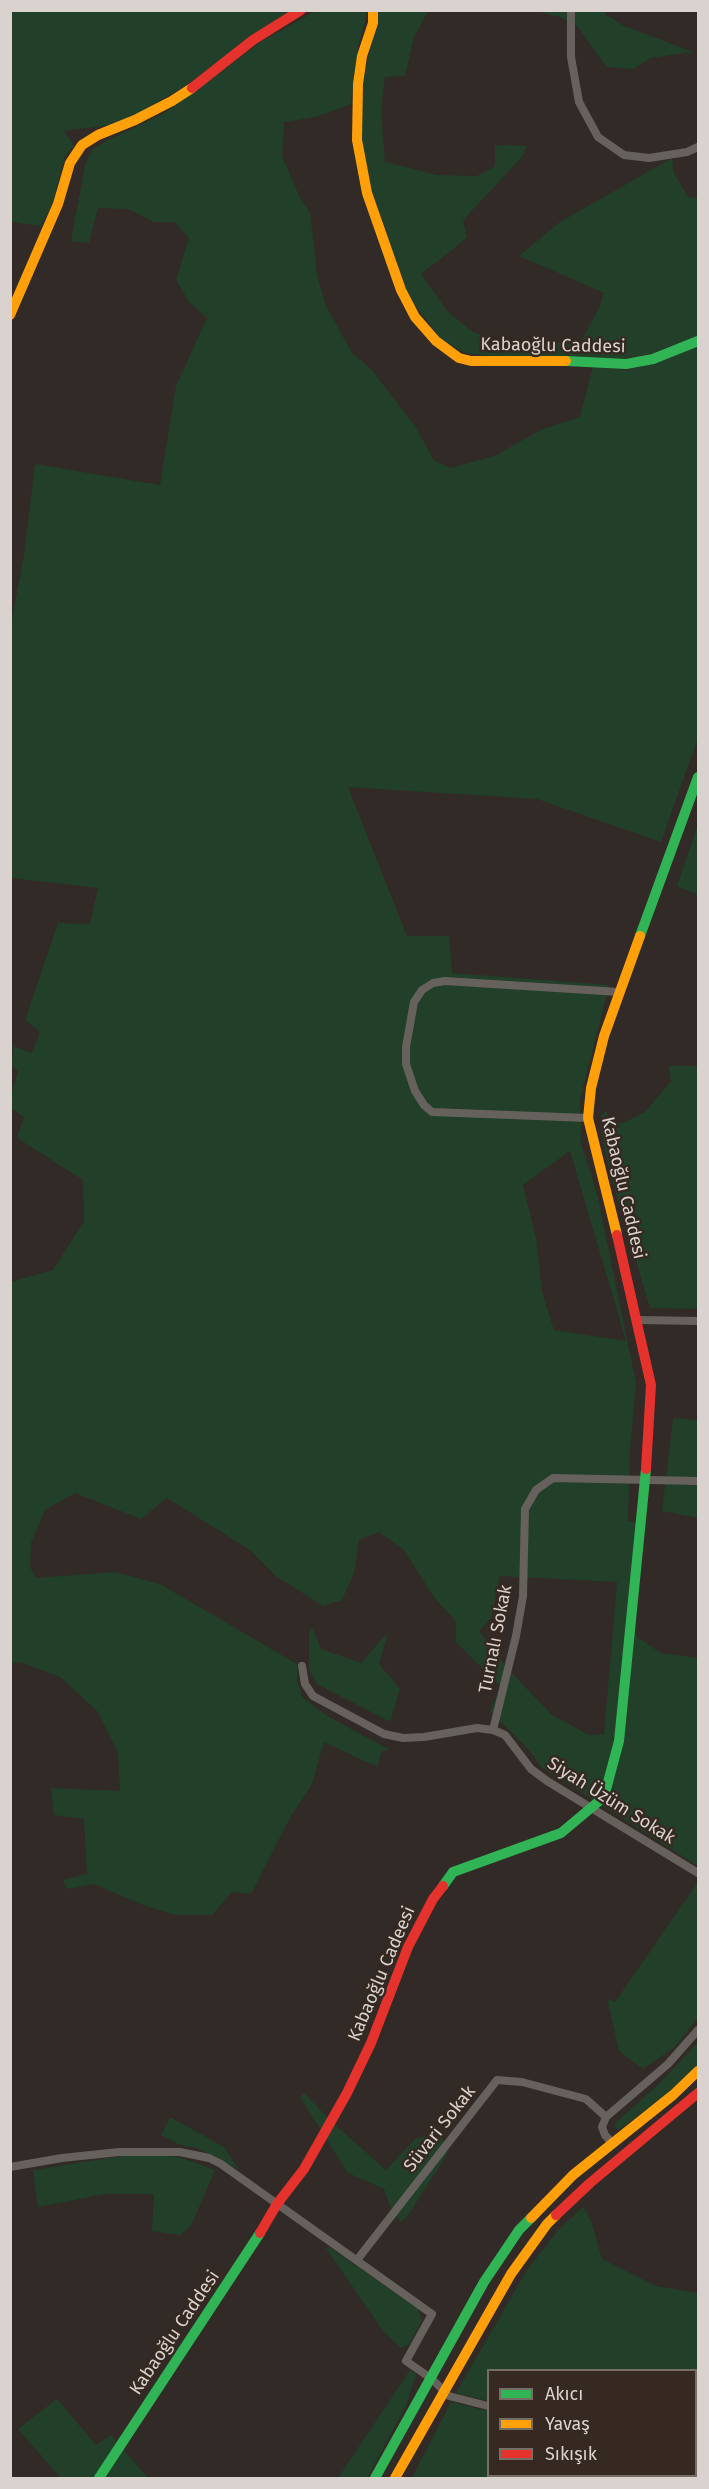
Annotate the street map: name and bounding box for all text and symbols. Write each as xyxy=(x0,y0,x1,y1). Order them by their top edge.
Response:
street label: Kabaoğlu Caddesi xyxy=(480,334,626,358)
street label: Kabaoğlu Caddesi xyxy=(596,1115,650,1261)
street label: Turnalı Sokak xyxy=(475,1583,517,1695)
street label: Siyah Üzüm Sokak xyxy=(543,1753,679,1849)
street label: Kabaoğlu Cadeesi xyxy=(344,1903,420,2045)
street label: Süvari Sokak xyxy=(400,2081,480,2177)
street label: Kabaoğlu Caddesi xyxy=(125,2267,225,2399)
legend xyxy=(487,2369,697,2477)
text: Akıcı xyxy=(545,2383,583,2405)
text: Yavaş xyxy=(545,2413,590,2435)
text: Sıkışık xyxy=(545,2443,597,2465)

